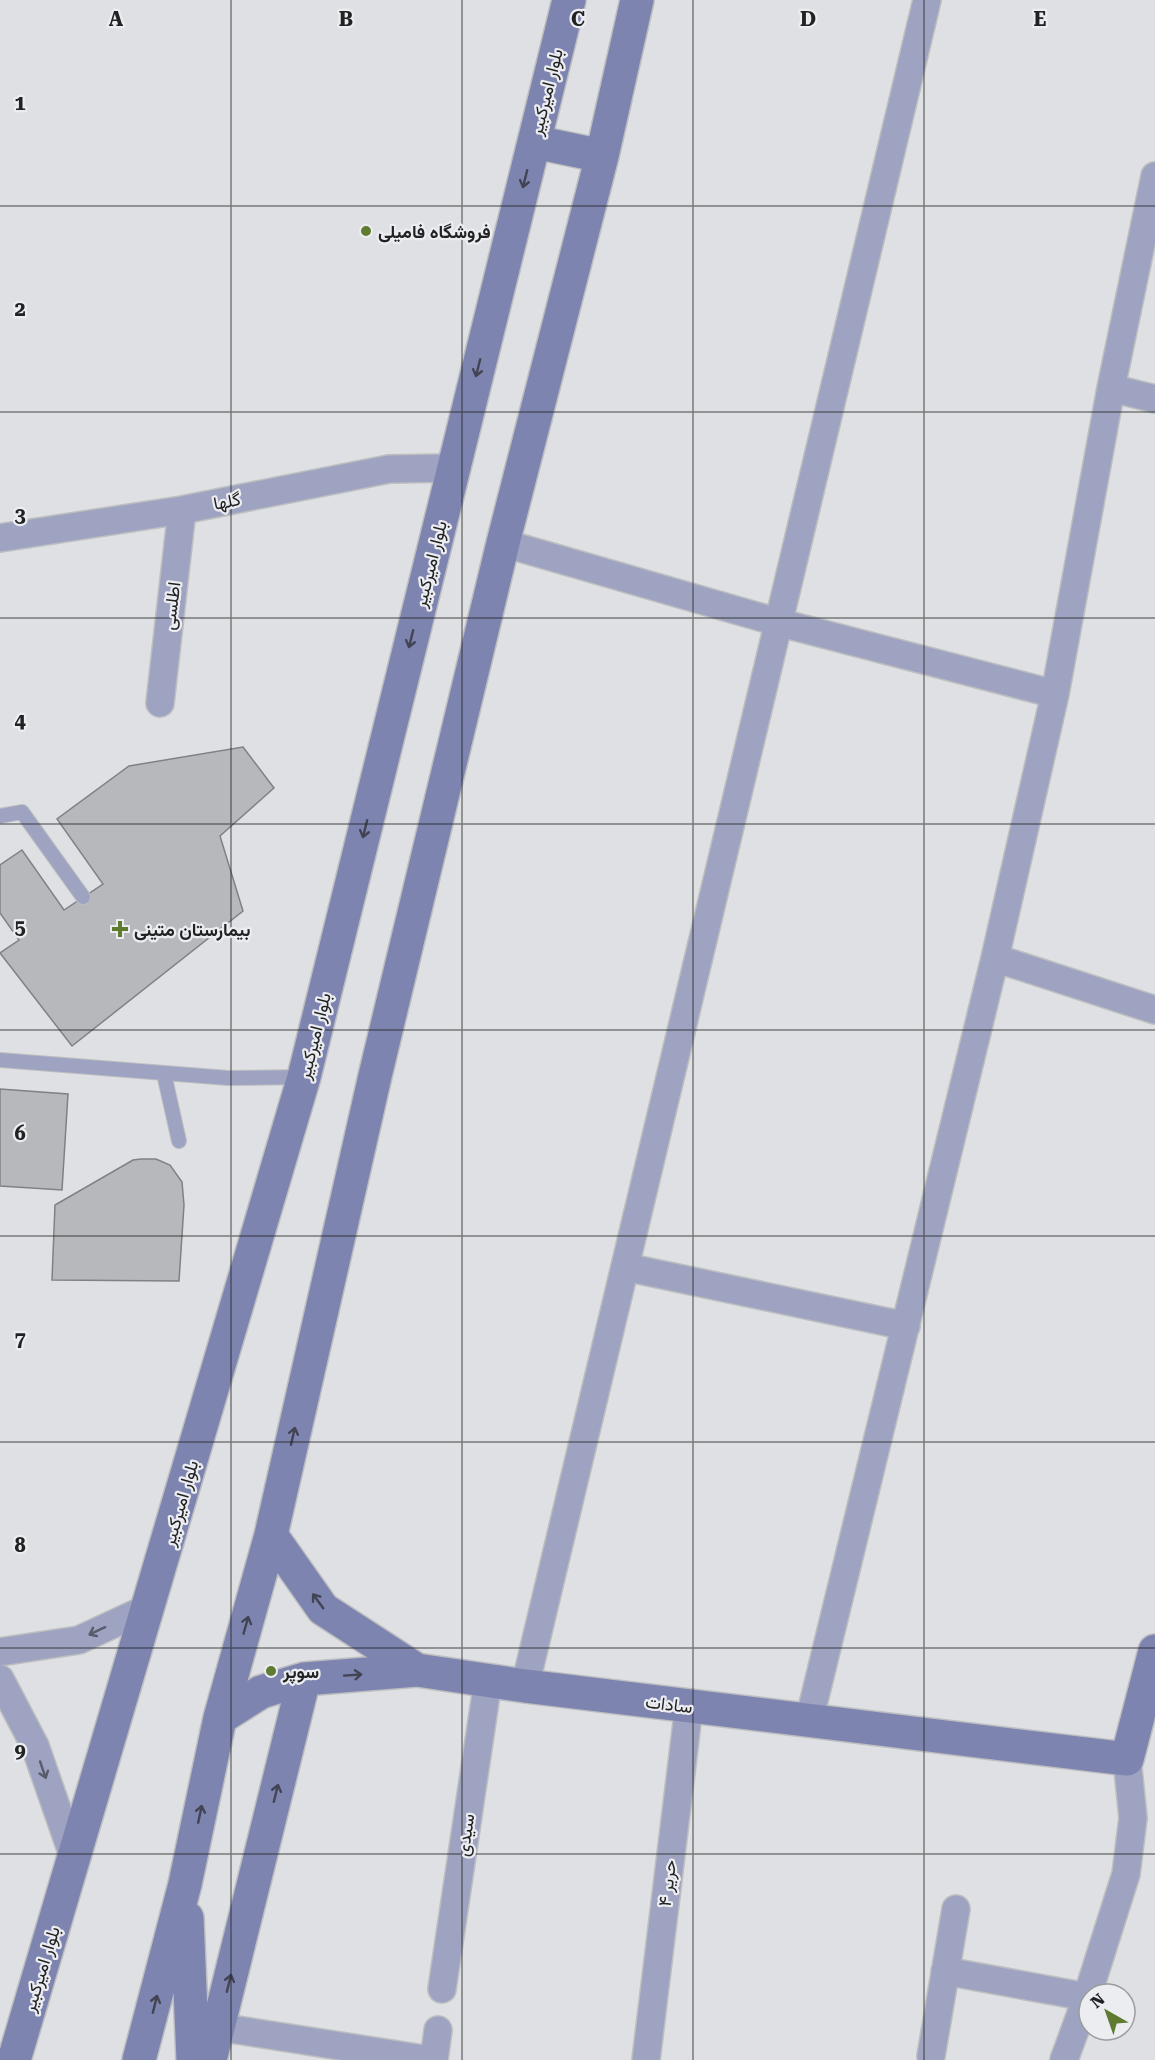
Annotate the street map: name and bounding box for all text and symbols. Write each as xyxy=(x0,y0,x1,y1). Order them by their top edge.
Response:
text: A xyxy=(109,7,124,31)
text: B xyxy=(339,7,353,31)
text: C xyxy=(571,7,585,31)
text: D xyxy=(800,7,816,31)
text: E xyxy=(1034,7,1047,31)
street label: بلوار امیرکبیر xyxy=(525,47,568,139)
text: 1 xyxy=(14,91,26,115)
one-way arrow xyxy=(519,169,531,188)
place label: فروشگاه فامیلی xyxy=(378,221,491,243)
marker: فروشگاه فامیلی xyxy=(359,224,373,238)
text: 2 xyxy=(14,297,26,321)
one-way arrow xyxy=(472,359,483,378)
street label: گلها xyxy=(212,488,243,515)
text: 3 xyxy=(14,503,26,527)
street label: بلوار امیرکبیر xyxy=(409,519,452,611)
street label: اطلسی xyxy=(158,581,185,631)
one-way arrow xyxy=(405,630,417,649)
text: 4 xyxy=(14,709,26,733)
one-way arrow xyxy=(359,819,371,838)
text: 5 xyxy=(14,915,26,939)
place label: بیمارستان متینی xyxy=(134,919,250,941)
marker: بیمارستان متینی xyxy=(111,920,129,938)
street label: بلوار امیرکبیر xyxy=(293,991,336,1083)
text: 6 xyxy=(14,1121,26,1145)
text: 7 xyxy=(14,1327,26,1351)
one-way arrow xyxy=(288,1426,300,1445)
street label: بلوار امیرکبیر xyxy=(157,1458,203,1550)
text: 8 xyxy=(14,1533,26,1557)
one-way arrow xyxy=(312,1594,324,1610)
one-way arrow xyxy=(241,1616,252,1635)
one-way arrow xyxy=(88,1626,106,1638)
place label: سوپر xyxy=(282,1661,319,1684)
marker: سوپر xyxy=(264,1664,278,1678)
one-way arrow xyxy=(342,1669,362,1680)
street label: سادات xyxy=(644,1691,694,1717)
text: 9 xyxy=(14,1739,26,1763)
one-way arrow xyxy=(39,1760,50,1779)
one-way arrow xyxy=(270,1784,282,1803)
one-way arrow xyxy=(195,1805,206,1824)
street label: سیدی xyxy=(452,1812,479,1858)
street label: حریر ۴ xyxy=(654,1858,681,1908)
street label: بلوار امیرکبیر xyxy=(18,1924,65,2016)
one-way arrow xyxy=(224,1974,236,1993)
north arrow xyxy=(1077,1982,1137,2042)
text: N xyxy=(1087,1990,1109,2012)
one-way arrow xyxy=(149,1995,161,2014)

